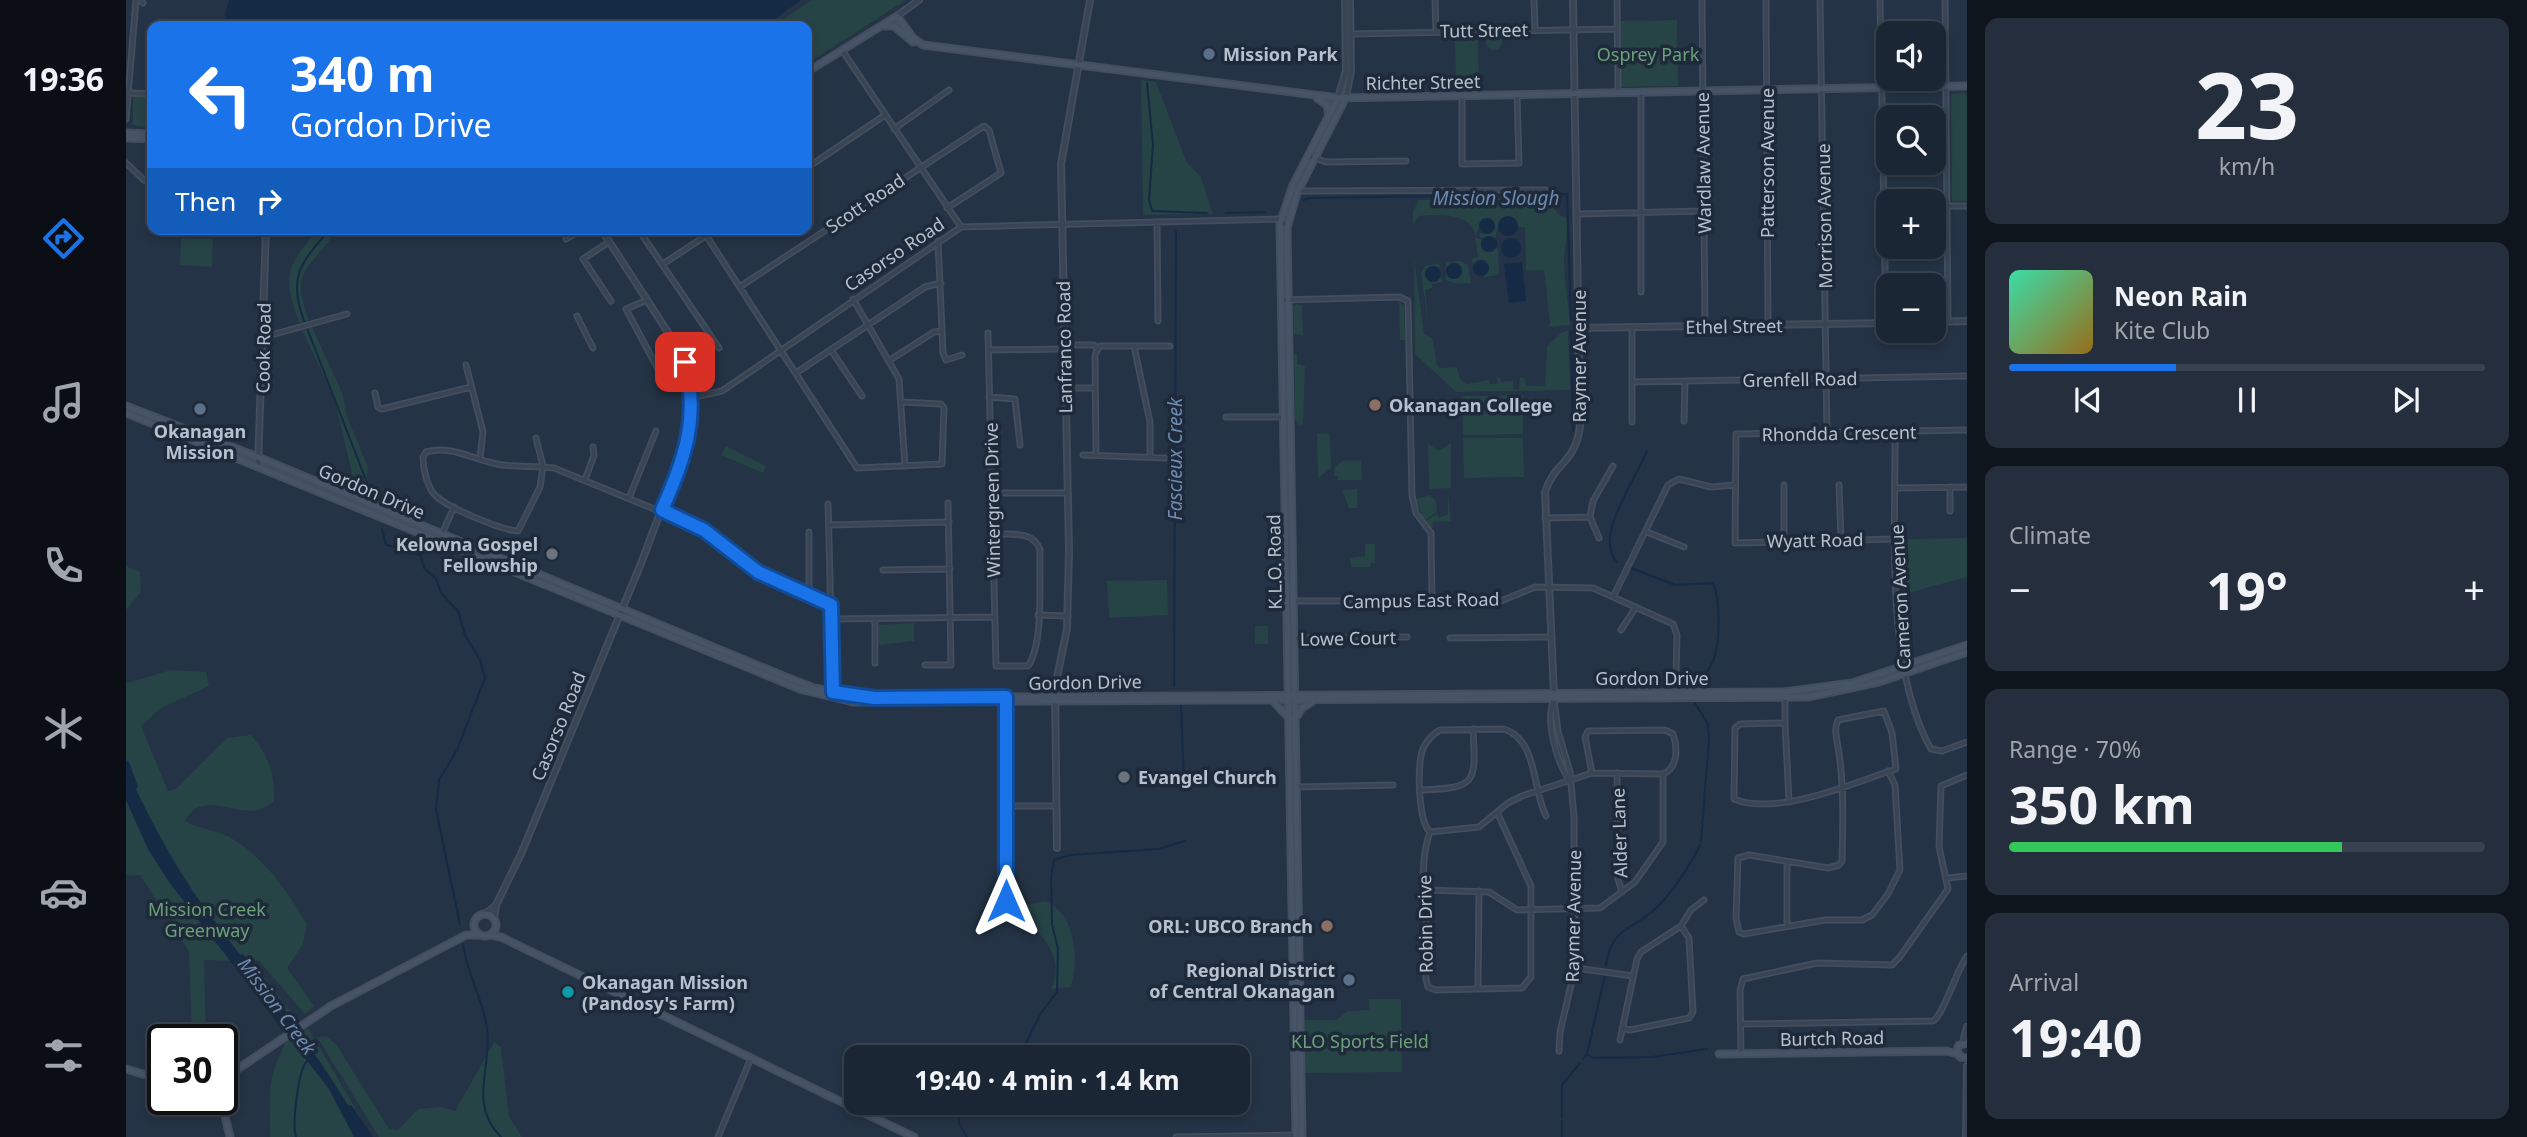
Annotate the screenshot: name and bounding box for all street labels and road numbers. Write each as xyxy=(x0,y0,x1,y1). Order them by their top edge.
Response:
street label: Tutt Street xyxy=(1440,17,1529,43)
street label: Richter Street xyxy=(1365,69,1481,95)
street label: Patterson Avenue xyxy=(1755,88,1779,238)
street label: Wardlaw Avenue xyxy=(1690,92,1716,234)
street label: Morrison Avenue xyxy=(1811,143,1837,289)
street label: Scott Road xyxy=(821,168,909,238)
street label: Casorso Road xyxy=(839,212,949,296)
street label: Lanfranco Road xyxy=(1051,280,1077,414)
street label: Raymer Avenue xyxy=(1567,290,1591,422)
street label: Cook Road xyxy=(250,302,276,394)
street label: Ethel Street xyxy=(1685,313,1783,339)
street label: Grenfell Road xyxy=(1742,366,1858,392)
street label: Rhondda Crescent xyxy=(1761,420,1917,446)
street label: Wintergreen Drive xyxy=(979,422,1005,578)
street label: Gordon Drive xyxy=(315,458,429,524)
street label: K.L.O. Road xyxy=(1261,514,1287,610)
street label: Cameron Avenue xyxy=(1884,524,1916,670)
street label: Wyatt Road xyxy=(1766,527,1864,553)
street label: Campus East Road xyxy=(1342,587,1500,613)
street label: Lowe Court xyxy=(1300,625,1397,651)
street label: Gordon Drive xyxy=(1595,666,1709,690)
street label: Casorso Road xyxy=(525,668,591,784)
street label: Gordon Drive xyxy=(1028,669,1142,695)
street label: Alder Lane xyxy=(1605,787,1633,879)
street label: Raymer Avenue xyxy=(1560,849,1586,983)
street label: Robin Drive xyxy=(1412,875,1438,973)
street label: Burtch Road xyxy=(1780,1025,1884,1051)

